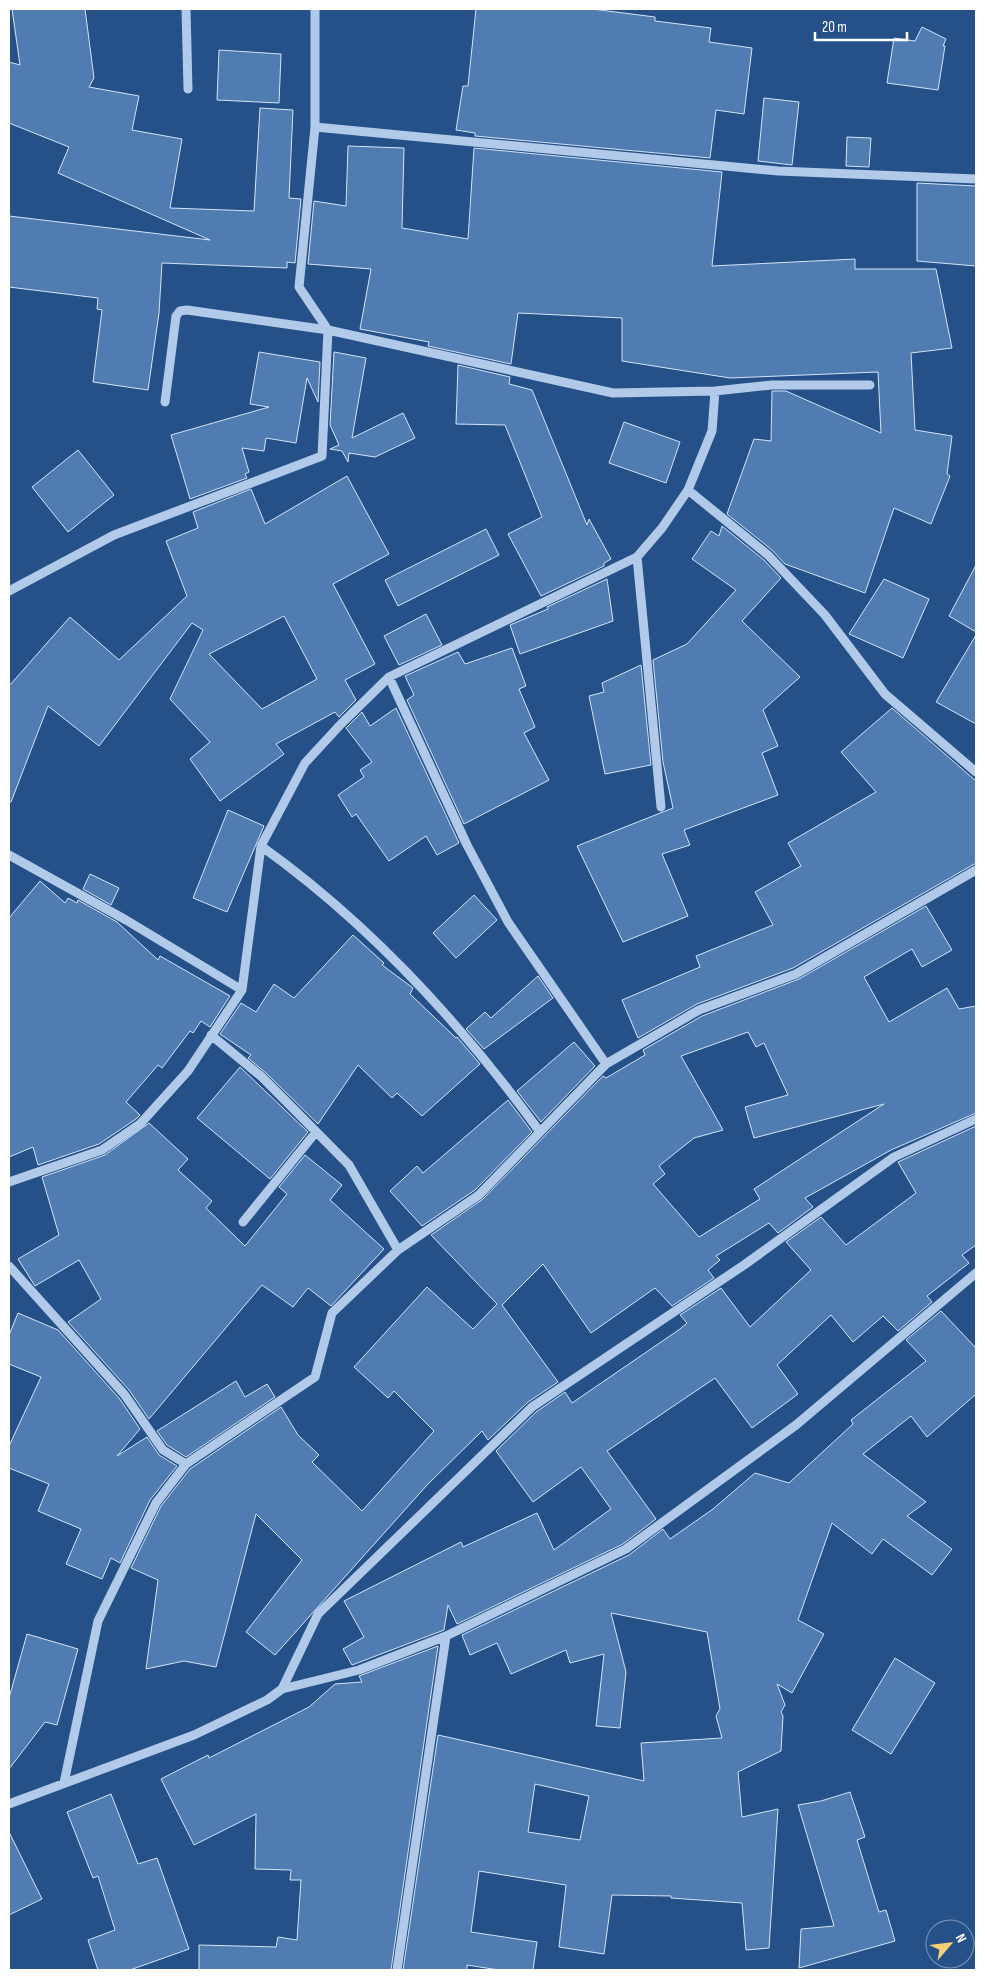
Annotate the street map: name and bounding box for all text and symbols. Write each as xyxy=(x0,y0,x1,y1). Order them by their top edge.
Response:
scale bar xyxy=(815,10,908,42)
text: 20 m xyxy=(822,18,847,37)
north arrow xyxy=(925,1919,975,1969)
text: N xyxy=(952,1931,970,1945)

